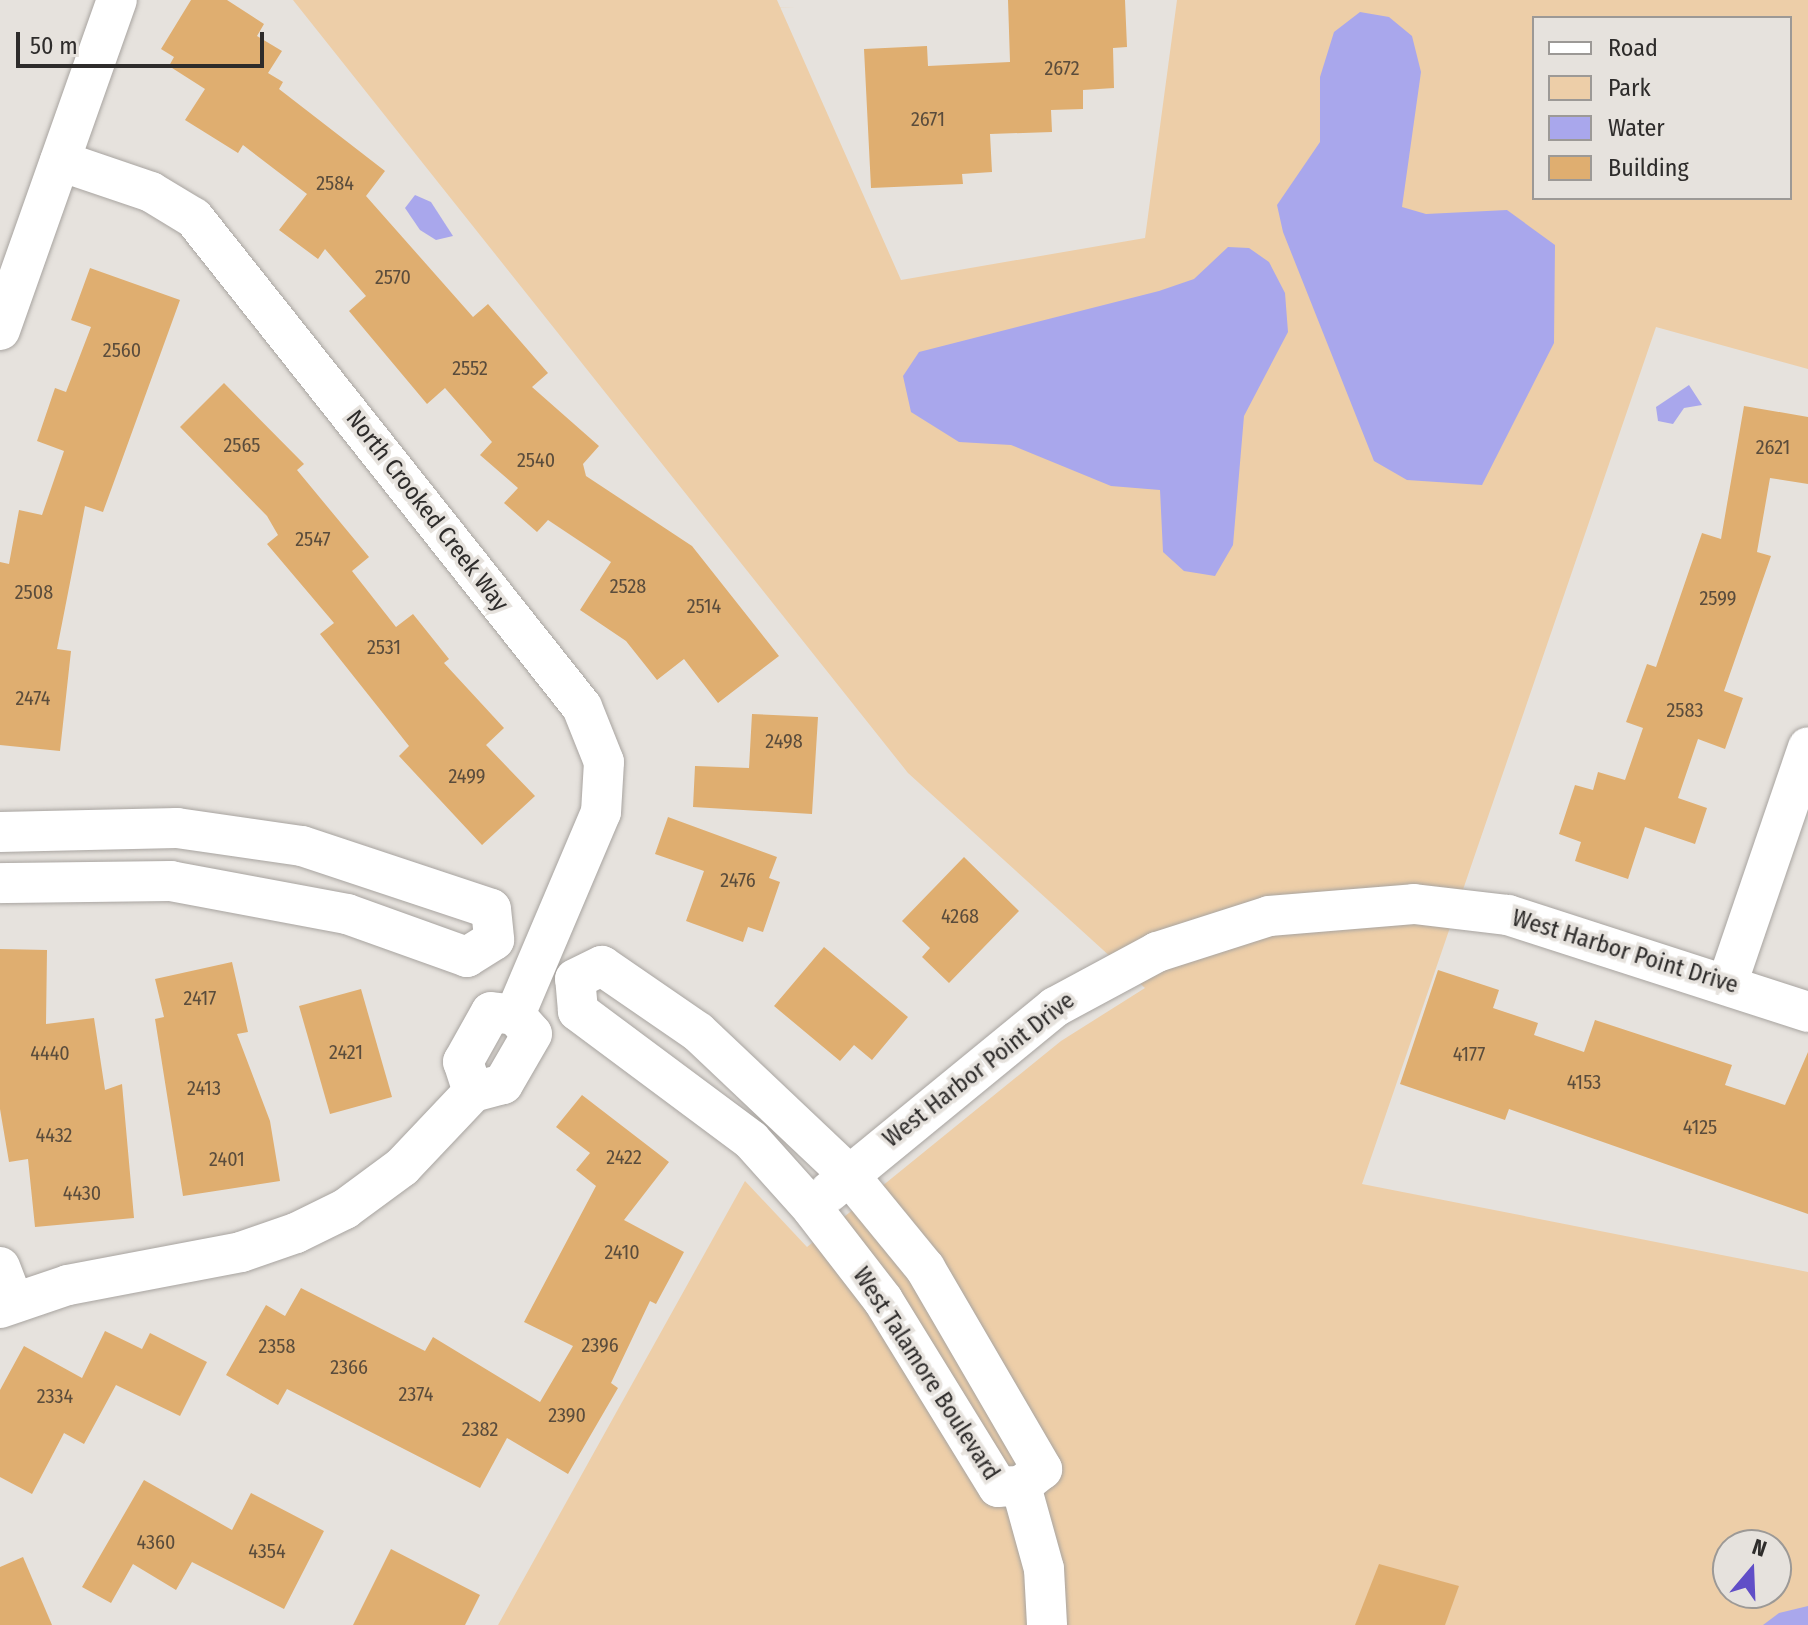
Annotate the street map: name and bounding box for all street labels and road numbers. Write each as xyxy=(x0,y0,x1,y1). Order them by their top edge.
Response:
street label: North Crooked Creek Way xyxy=(340,405,514,617)
street label: West Harbor Point Drive xyxy=(1508,904,1742,1000)
street label: West Harbor Point Drive xyxy=(878,986,1080,1154)
street label: West Talamore Boulevard xyxy=(846,1262,1006,1486)

